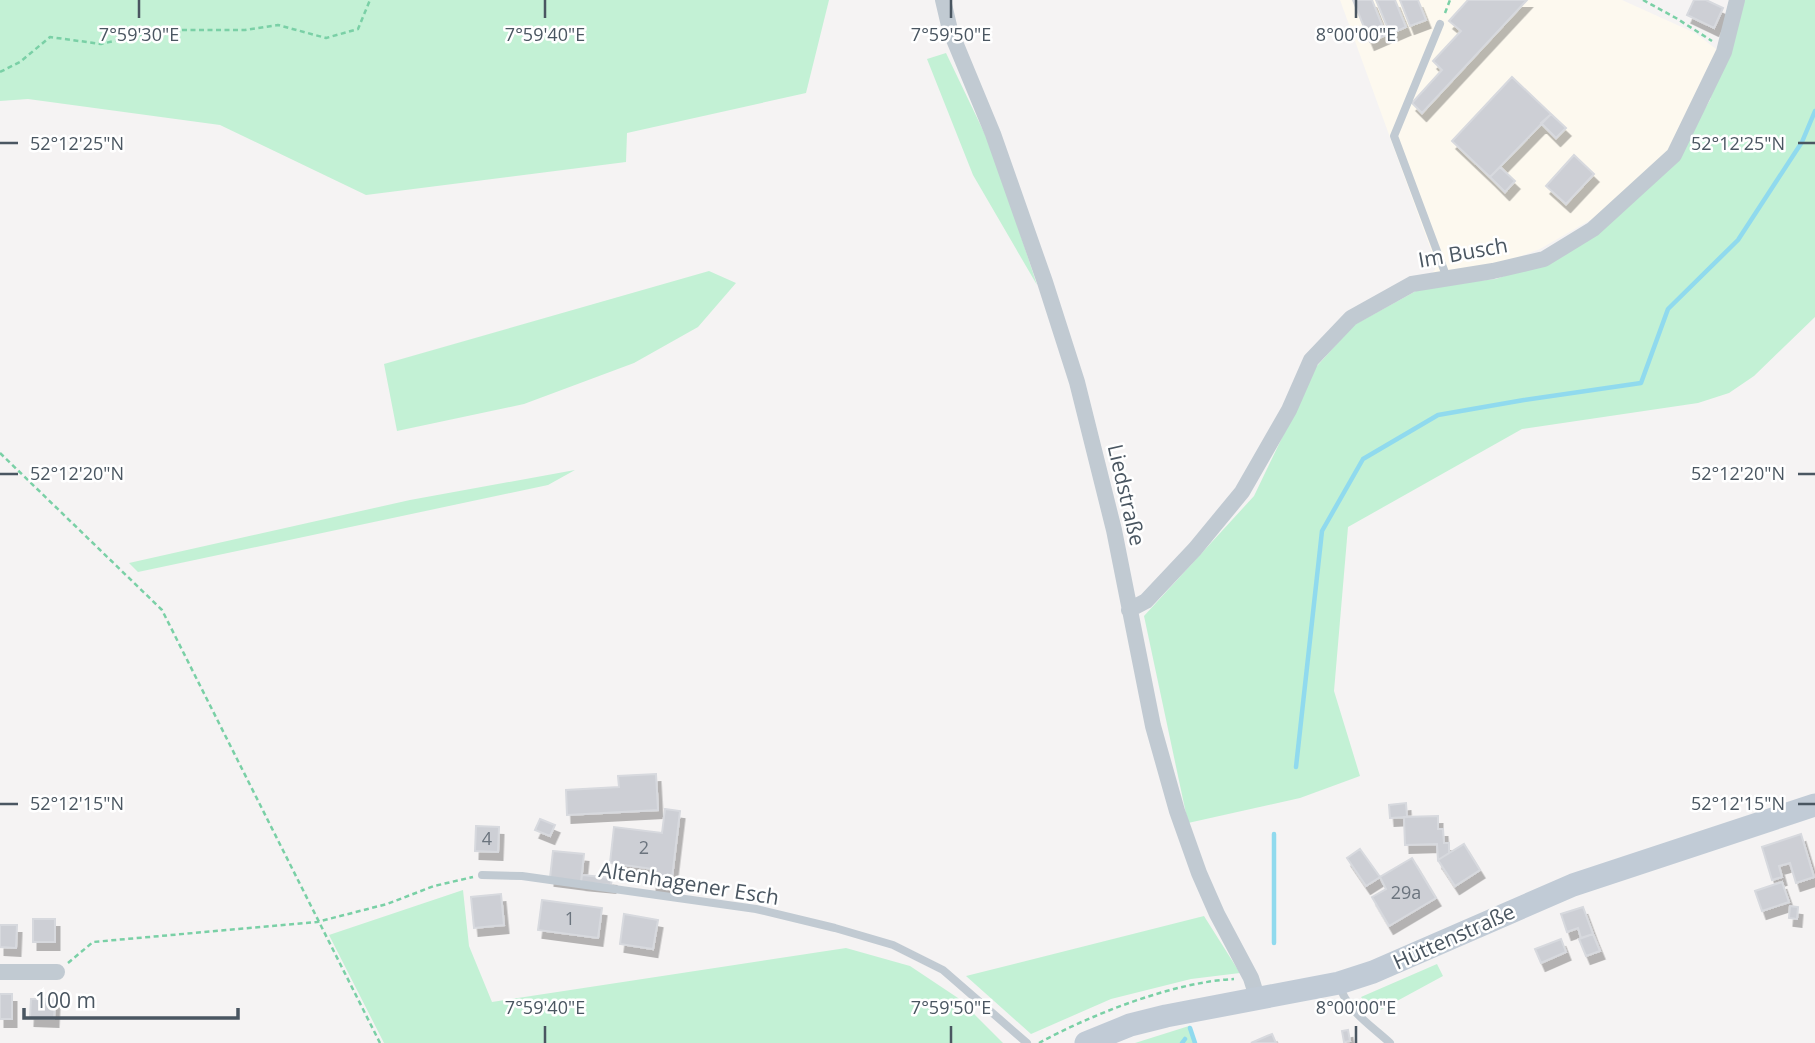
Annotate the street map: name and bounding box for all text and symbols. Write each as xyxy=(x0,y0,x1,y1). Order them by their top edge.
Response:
text: 7°59'30"E xyxy=(99,22,179,46)
text: 7°59'40"E xyxy=(505,22,585,46)
text: 7°59'50"E xyxy=(911,22,991,46)
text: 8°00'00"E xyxy=(1316,22,1396,46)
text: 52°12'25"N xyxy=(30,131,124,155)
text: 52°12'25"N xyxy=(1691,131,1785,155)
street label: Im Busch xyxy=(1416,230,1510,274)
street label: Liedstraße xyxy=(1102,441,1152,548)
text: 52°12'20"N xyxy=(30,461,124,485)
text: 52°12'20"N xyxy=(1691,461,1785,485)
text: 52°12'15"N xyxy=(30,791,124,815)
text: 52°12'15"N xyxy=(1691,791,1785,815)
house number: 4 xyxy=(482,826,492,850)
house number: 2 xyxy=(639,835,649,859)
street label: Altenhagener Esch xyxy=(597,855,781,911)
house number: 29a xyxy=(1391,880,1421,904)
street label: Hüttenstraße xyxy=(1388,897,1519,975)
house number: 1 xyxy=(565,906,575,930)
scale bar xyxy=(24,976,238,1020)
text: 100 m xyxy=(35,986,96,1014)
text: 7°59'40"E xyxy=(505,995,585,1019)
text: 7°59'50"E xyxy=(911,995,991,1019)
text: 8°00'00"E xyxy=(1316,995,1396,1019)

